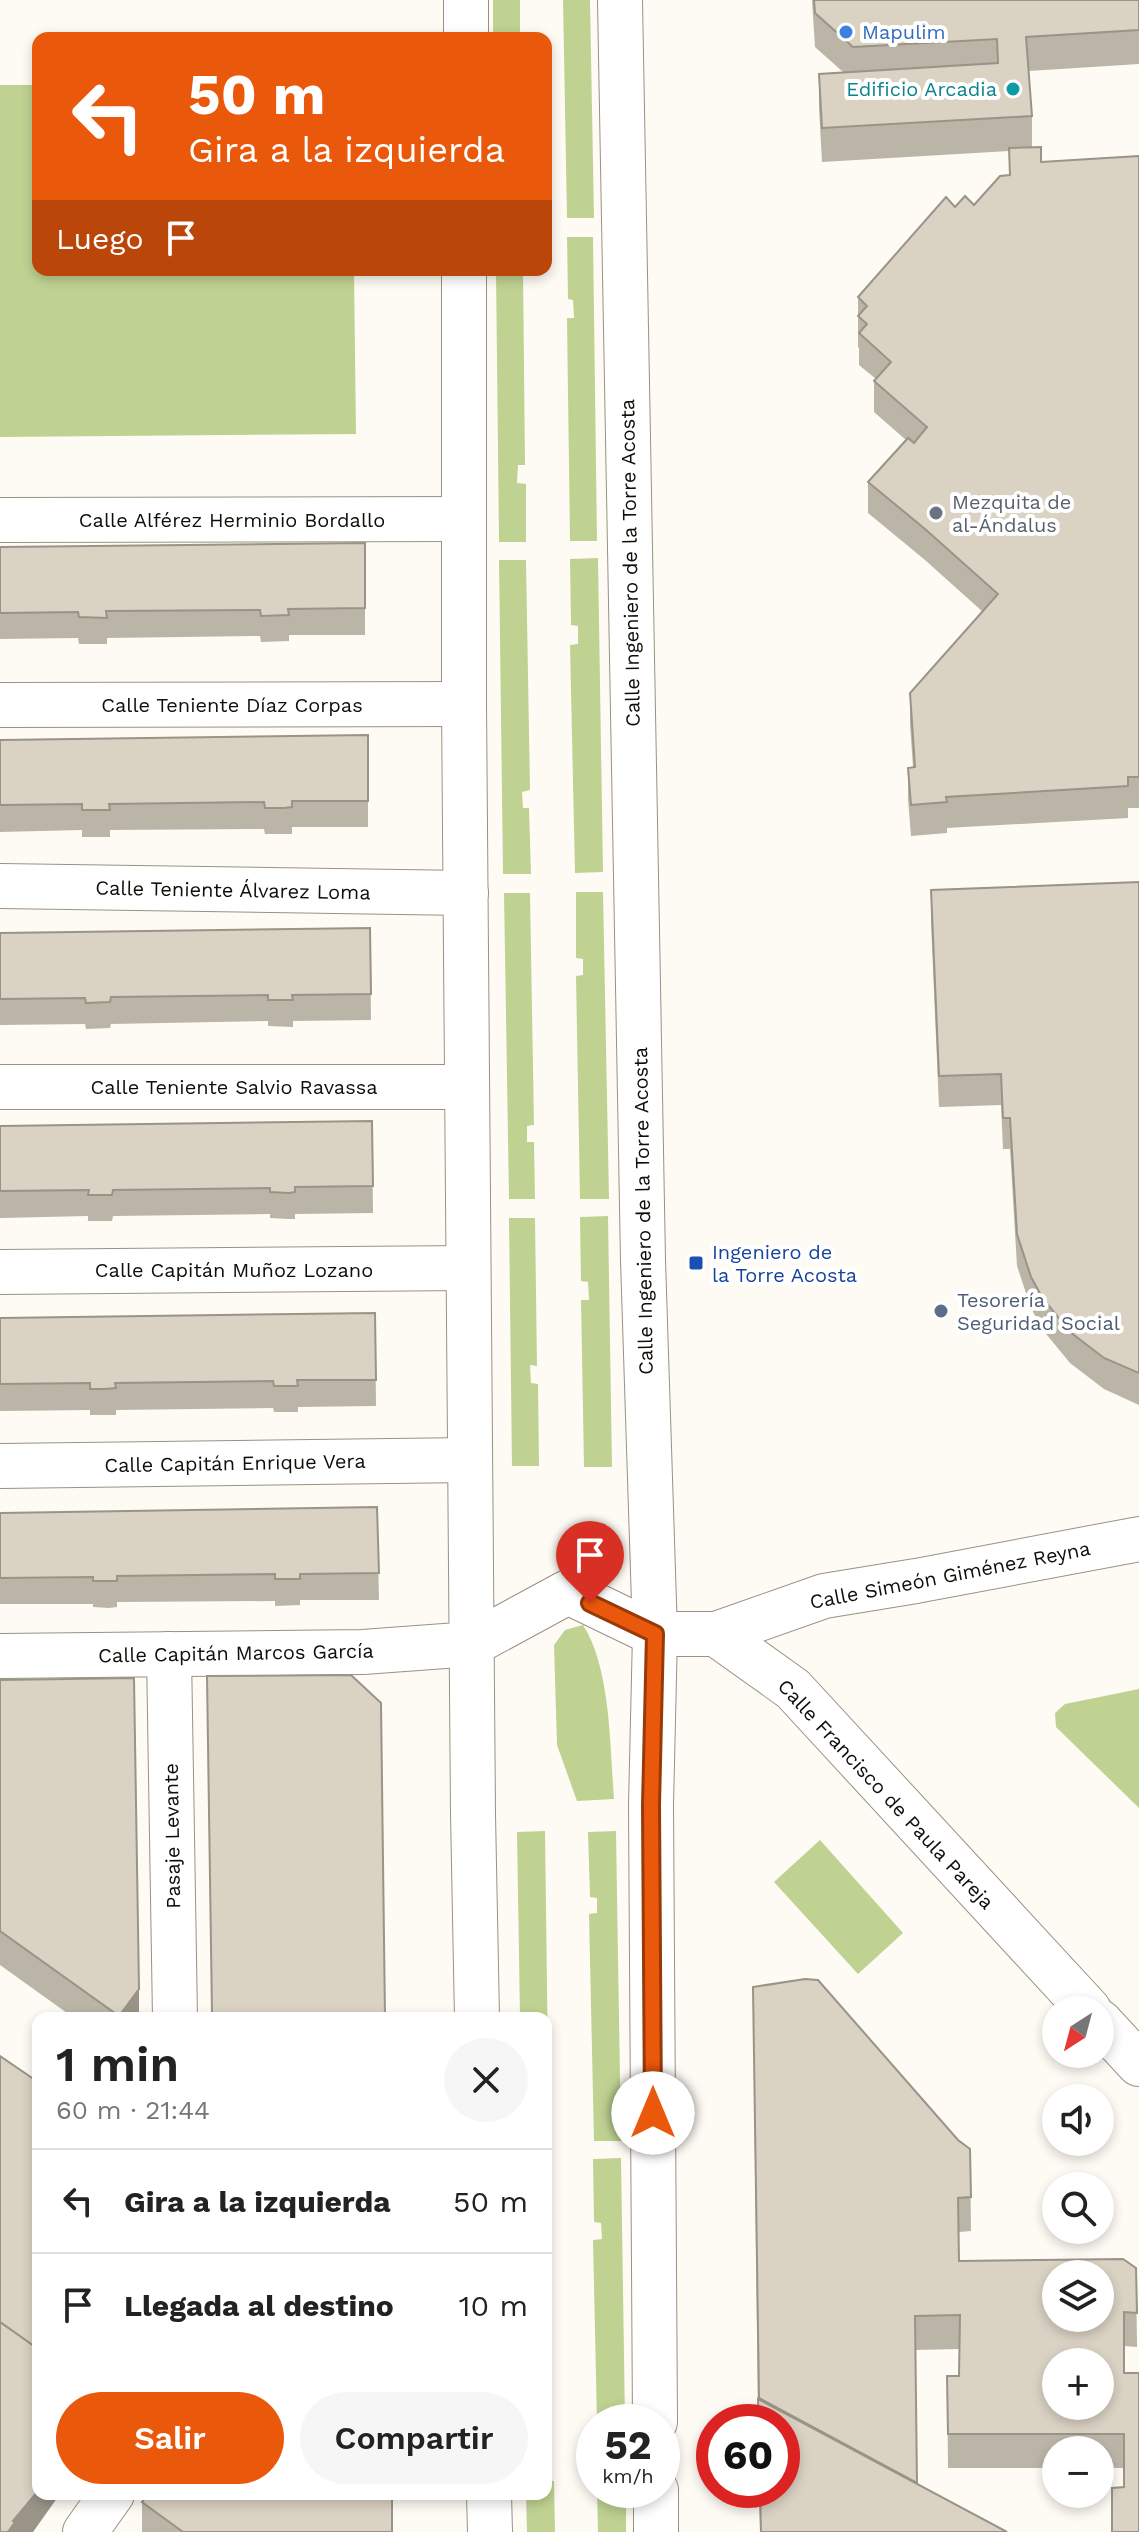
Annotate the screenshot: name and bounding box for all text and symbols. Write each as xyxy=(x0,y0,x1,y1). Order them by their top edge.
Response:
place label: Mapulim xyxy=(862,20,946,44)
marker: Mapulim xyxy=(837,23,855,41)
text: 50 m xyxy=(188,62,325,128)
icon: left xyxy=(56,64,160,168)
place label: Edificio Arcadia xyxy=(846,77,997,101)
marker: Edificio Arcadia xyxy=(1004,80,1022,98)
text: Gira a la izquierda xyxy=(188,129,505,171)
icon: arrive xyxy=(159,216,203,260)
text: Luego xyxy=(56,221,143,256)
street label: Calle Ingeniero de la Torre Acosta xyxy=(615,399,645,727)
place label: Mezquita de al-Ándalus xyxy=(952,490,1071,537)
marker: Mezquita de al-Ándalus xyxy=(927,504,945,522)
street label: Calle Alférez Herminio Bordallo xyxy=(79,508,385,532)
street label: Calle Teniente Díaz Corpas xyxy=(101,693,363,717)
street label: Calle Teniente Álvarez Loma xyxy=(95,876,371,904)
street label: Calle Ingeniero de la Torre Acosta xyxy=(628,1047,658,1375)
street label: Calle Teniente Salvio Ravassa xyxy=(90,1075,378,1099)
place label: Ingeniero de la Torre Acosta xyxy=(712,1240,857,1287)
marker: Ingeniero de la Torre Acosta xyxy=(687,1254,705,1272)
street label: Calle Capitán Muñoz Lozano xyxy=(95,1258,373,1282)
place label: Tesorería Seguridad Social xyxy=(957,1288,1120,1335)
marker: Tesorería Seguridad Social xyxy=(932,1302,950,1320)
street label: Calle Capitán Enrique Vera xyxy=(104,1449,366,1477)
pin xyxy=(556,1521,624,1603)
icon: arrive xyxy=(568,1533,612,1577)
street label: Calle Simeón Giménez Reyna xyxy=(808,1536,1092,1614)
street label: Calle Capitán Marcos García xyxy=(98,1639,374,1667)
street label: Calle Francisco de Paula Pareja xyxy=(773,1674,999,1914)
street label: Pasaje Levante xyxy=(159,1763,185,1909)
north arrow xyxy=(1042,1996,1114,2068)
map controls xyxy=(1042,1996,1114,2508)
text: 1 min xyxy=(56,2036,179,2093)
button: close xyxy=(444,2038,528,2122)
position arrow xyxy=(611,2071,695,2155)
button: sound xyxy=(1042,2084,1114,2156)
text: 60 m · 21:44 xyxy=(56,2095,210,2125)
button: search xyxy=(1042,2172,1114,2244)
icon: left xyxy=(56,2179,100,2223)
text: Gira a la izquierda xyxy=(124,2184,391,2219)
text: 50 m xyxy=(453,2184,528,2219)
button: layers xyxy=(1042,2260,1114,2332)
icon: arrive xyxy=(56,2283,100,2327)
text: Llegada al destino xyxy=(124,2288,394,2323)
text: 10 m xyxy=(459,2288,528,2323)
button: + xyxy=(1042,2348,1114,2420)
button: Salir xyxy=(56,2392,284,2484)
button: Compartir xyxy=(300,2392,528,2484)
speed limit sign: 60 xyxy=(696,2404,800,2508)
text: 52 xyxy=(604,2422,652,2469)
button: − xyxy=(1042,2436,1114,2508)
text: km/h xyxy=(602,2464,654,2488)

